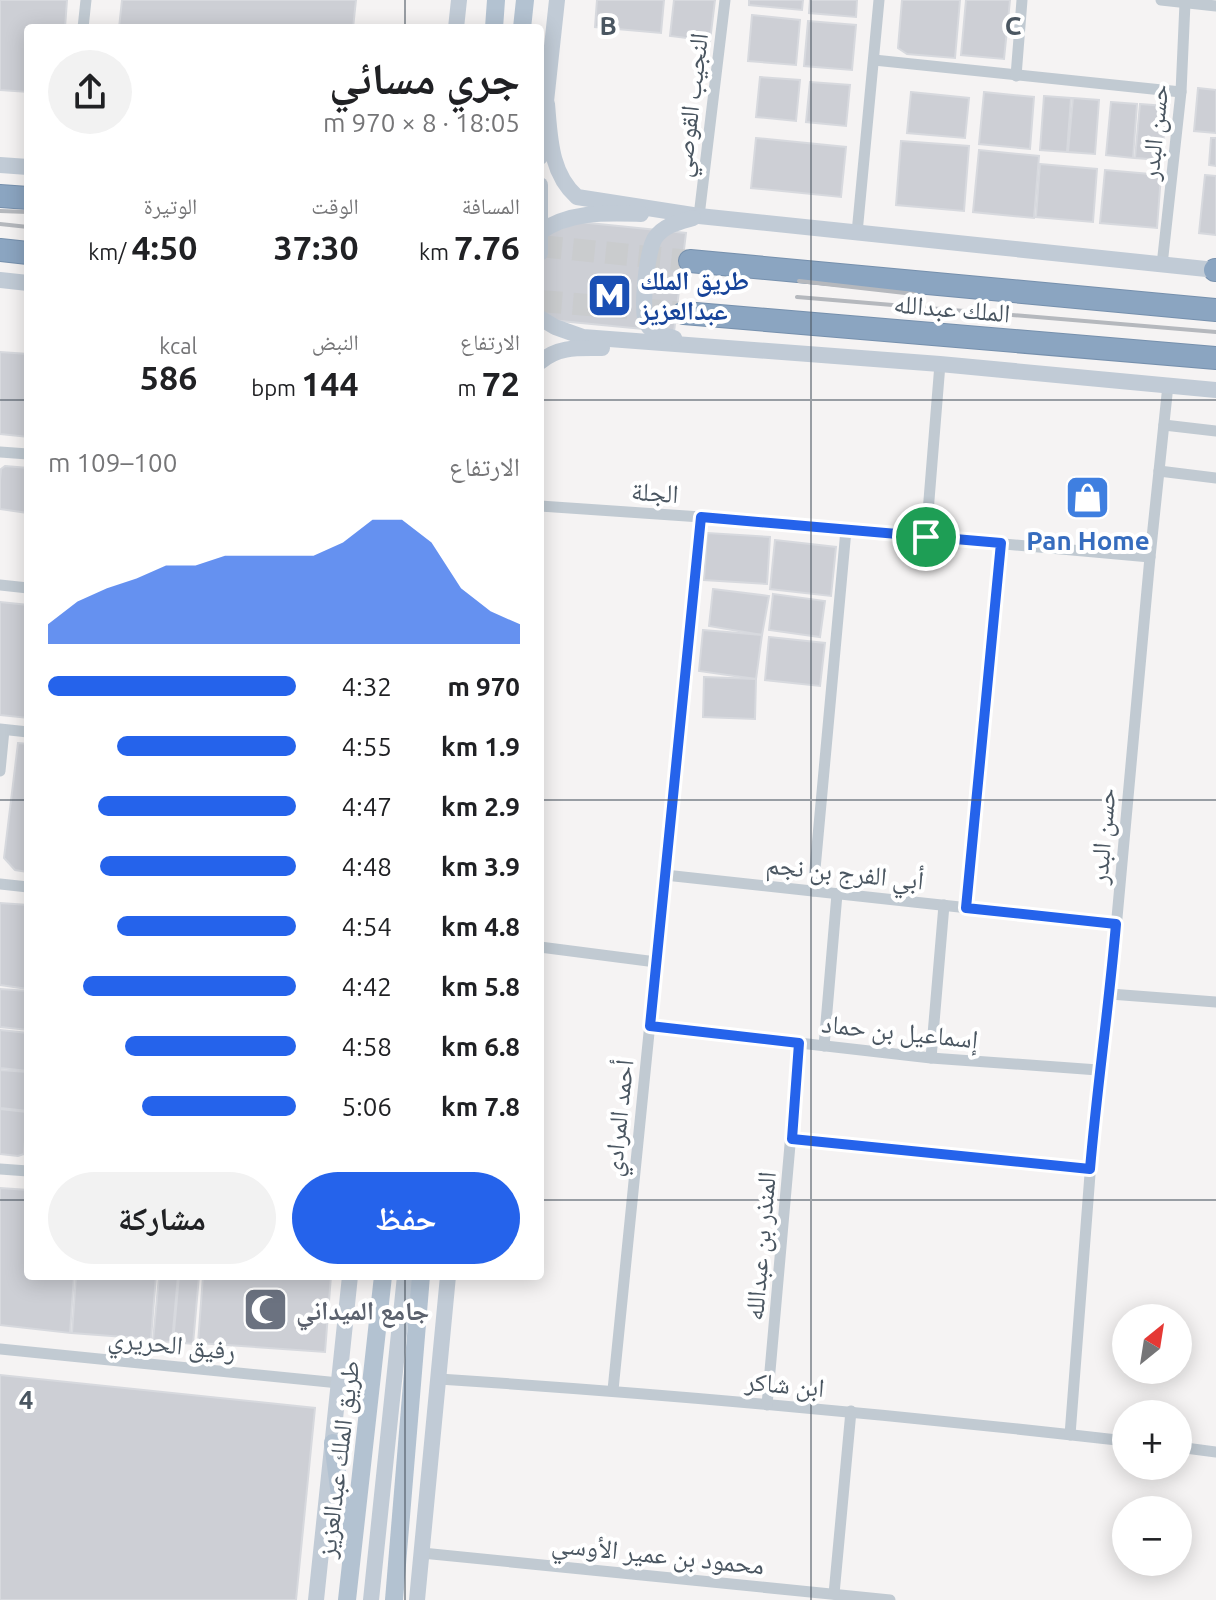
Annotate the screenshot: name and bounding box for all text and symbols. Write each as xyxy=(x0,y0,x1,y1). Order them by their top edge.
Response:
text: B xyxy=(599,11,617,40)
text: C xyxy=(1005,11,1022,40)
street label: النجيب القوصي xyxy=(667,31,720,180)
button: share xyxy=(48,50,132,134)
text: جري مسائي xyxy=(329,53,520,102)
street label: حسن البدر xyxy=(1134,82,1175,183)
text: 18:05 · 8 × 970 m xyxy=(323,108,520,137)
text: الوتيرة xyxy=(144,193,197,218)
text: الوقت xyxy=(311,193,359,218)
text: المسافة xyxy=(462,193,520,218)
text: 4:50 xyxy=(131,228,197,266)
text: 37:30 xyxy=(274,228,359,266)
text: 7.76 xyxy=(454,228,520,266)
text: /km xyxy=(88,239,131,264)
text: km xyxy=(419,239,454,264)
place label: طريق الملك عبدالعزيز xyxy=(639,266,749,325)
metro station icon: طريق الملك عبدالعزيز xyxy=(585,271,633,319)
street label: الملك عبدالله xyxy=(892,288,1011,328)
text: النبض xyxy=(312,329,359,354)
text: الارتفاع xyxy=(460,329,520,354)
text: kcal xyxy=(159,333,197,358)
text: 586 xyxy=(140,358,197,396)
text: 144 xyxy=(301,364,359,402)
text: 72 xyxy=(482,364,520,402)
text: bpm xyxy=(251,375,301,400)
text: m xyxy=(458,375,482,400)
text: 100–109 m xyxy=(48,448,177,477)
text: الارتفاع xyxy=(449,452,520,481)
shop icon: Pan Home xyxy=(1064,473,1112,521)
street label: الجلة xyxy=(630,476,680,508)
pin xyxy=(892,503,960,571)
icon: arrive xyxy=(904,515,948,559)
place label: Pan Home xyxy=(1026,526,1150,555)
text: 4:32 xyxy=(342,672,392,701)
text: 970 m xyxy=(447,672,520,701)
text: 4:55 xyxy=(342,732,392,761)
text: 1.9 km xyxy=(441,732,520,761)
street label: حسن البدر xyxy=(1083,787,1123,887)
text: 4:47 xyxy=(342,792,392,821)
text: 2.9 km xyxy=(441,792,520,821)
street label: أبي الفرج بن نجم xyxy=(764,849,925,901)
text: 4:48 xyxy=(342,852,392,881)
text: 3.9 km xyxy=(441,852,520,881)
text: 4:54 xyxy=(342,912,392,941)
text: 4.8 km xyxy=(441,912,520,941)
text: 4:42 xyxy=(342,972,392,1001)
text: 5.8 km xyxy=(441,972,520,1001)
street label: إسماعيل بن حماد xyxy=(820,1008,980,1057)
text: 4:58 xyxy=(342,1032,392,1061)
text: 6.8 km xyxy=(441,1032,520,1061)
street label: أحمد المرادي xyxy=(597,1058,645,1179)
text: 5:06 xyxy=(342,1092,392,1121)
text: 7.8 km xyxy=(441,1092,520,1121)
street label: المنذر بن عبدالله xyxy=(739,1170,783,1322)
button: مشاركة xyxy=(48,1172,276,1264)
button: حفظ xyxy=(292,1172,520,1264)
mosque icon: جامع الميداني xyxy=(241,1286,289,1334)
place label: جامع الميداني xyxy=(296,1296,429,1331)
north arrow xyxy=(1112,1304,1192,1384)
map controls xyxy=(1112,1304,1192,1576)
street label: رفيق الحريري xyxy=(106,1323,237,1372)
street label: طريق الملك عبدالعزيز xyxy=(311,1359,366,1561)
street label: ابن شاكر xyxy=(743,1366,826,1404)
text: 4 xyxy=(19,1385,33,1414)
button: + xyxy=(1112,1400,1192,1480)
button: − xyxy=(1112,1496,1192,1576)
street label: محمود بن عمير الأوسي xyxy=(550,1528,766,1586)

